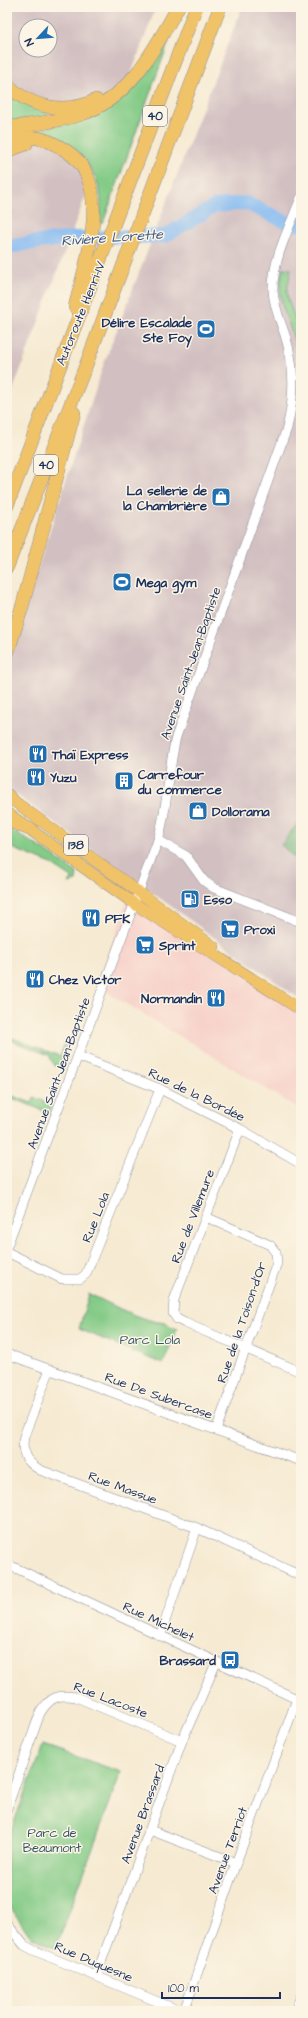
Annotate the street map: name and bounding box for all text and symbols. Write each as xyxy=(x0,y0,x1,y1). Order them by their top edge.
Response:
north arrow xyxy=(18,18,58,58)
text: N xyxy=(21,36,38,49)
road number: 40 xyxy=(143,106,167,126)
water label: Rivière Lorette xyxy=(61,224,165,252)
street label: Autoroute Henri-IV xyxy=(52,259,110,368)
place label: Délire Escalade Ste Foy xyxy=(102,314,193,348)
sports icon: Délire Escalade Ste Foy xyxy=(195,318,217,340)
road number: 40 xyxy=(34,455,58,475)
place label: La sellerie de la Chambrière xyxy=(123,482,207,515)
shop icon: La sellerie de la Chambrière xyxy=(210,486,232,508)
sports icon: Mega gym xyxy=(111,571,133,593)
place label: Mega gym xyxy=(136,574,197,594)
street label: Avenue Saint-Jean-Baptiste xyxy=(156,585,226,742)
restaurant icon: Thaï Express xyxy=(27,743,49,765)
place label: Thaï Express xyxy=(51,746,129,765)
restaurant icon: Yuzu xyxy=(25,766,47,788)
place label: Carrefour du commerce xyxy=(137,766,222,799)
place label: Yuzu xyxy=(50,769,77,787)
building icon: Carrefour du commerce xyxy=(113,770,135,792)
shop icon: Dollorama xyxy=(187,800,209,822)
place label: Dollorama xyxy=(212,803,270,821)
road number: 138 xyxy=(64,835,88,855)
fuel station icon: Esso xyxy=(179,888,201,910)
place label: Esso xyxy=(204,891,233,909)
restaurant icon: PFK xyxy=(80,907,102,929)
place label: PFK xyxy=(105,910,130,928)
supermarket icon: Proxi xyxy=(219,918,241,940)
place label: Proxi xyxy=(244,921,276,939)
supermarket icon: Sprint xyxy=(134,934,156,956)
place label: Sprint xyxy=(158,937,196,956)
restaurant icon: Chez Victor xyxy=(24,968,46,990)
place label: Chez Victor xyxy=(49,971,122,989)
restaurant icon: Normandin xyxy=(205,987,227,1009)
place label: Normandin xyxy=(141,990,202,1008)
street label: Avenue Saint-Jean-Baptiste xyxy=(23,995,95,1152)
street label: Rue de la Bordée xyxy=(145,1064,248,1126)
street label: Rue de Villemure xyxy=(167,1167,219,1266)
street label: Rue Lola xyxy=(78,1189,114,1245)
street label: Rue de la Toison-d'Or xyxy=(213,1259,271,1385)
park label: Parc Lola xyxy=(120,1331,181,1349)
street label: Rue De Subercase xyxy=(102,1368,215,1424)
street label: Rue Massue xyxy=(86,1467,160,1509)
street label: Rue Michelet xyxy=(120,1598,198,1647)
bus stop icon: Brassard xyxy=(219,1649,241,1671)
place label: Brassard xyxy=(159,1652,216,1670)
street label: Rue Lacoste xyxy=(71,1678,150,1722)
street label: Avenue Brassard xyxy=(117,1762,169,1866)
street label: Avenue Terriot xyxy=(204,1804,252,1896)
park label: Parc de Beaumont xyxy=(23,1824,82,1857)
street label: Rue Duquesne xyxy=(52,1937,136,1987)
scale bar xyxy=(162,1974,280,2000)
text: 100 m xyxy=(168,1980,199,1997)

